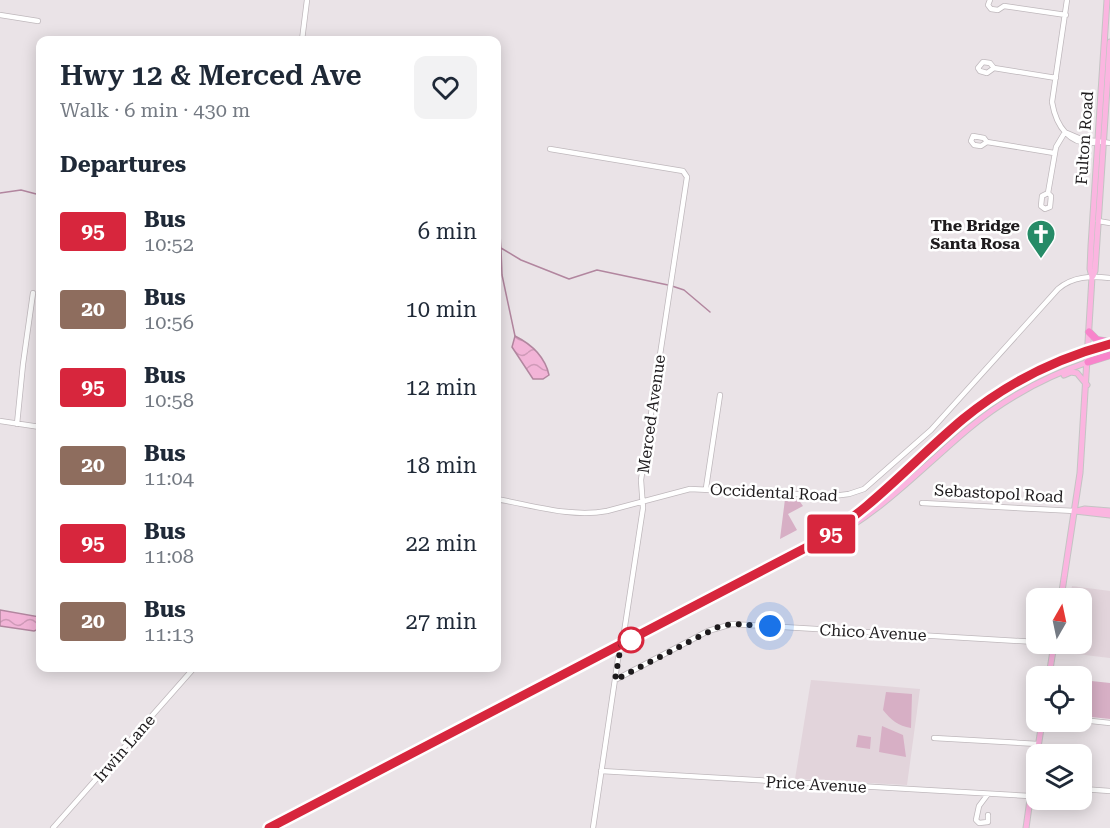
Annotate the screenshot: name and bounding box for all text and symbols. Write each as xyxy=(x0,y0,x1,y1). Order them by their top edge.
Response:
button: heart xyxy=(414,56,477,119)
text: Hwy 12 & Merced Ave xyxy=(60,59,362,92)
street label: Fulton Road xyxy=(1072,91,1097,186)
text: Walk · 6 min · 430 m xyxy=(60,98,250,122)
text: Departures xyxy=(60,152,186,177)
text: Bus xyxy=(144,207,186,232)
place label: The Bridge Santa Rosa xyxy=(930,216,1021,253)
church icon: The Bridge Santa Rosa xyxy=(1025,218,1057,260)
text: 95 xyxy=(81,219,105,243)
text: 6 min xyxy=(418,219,477,244)
text: 10:52 xyxy=(144,232,194,256)
text: Bus xyxy=(144,285,186,310)
text: 20 xyxy=(81,297,105,321)
text: 10 min xyxy=(406,297,477,322)
text: 10:56 xyxy=(144,310,194,334)
street label: Merced Avenue xyxy=(634,353,669,475)
text: Bus xyxy=(144,363,186,388)
text: 95 xyxy=(81,375,105,399)
text: 12 min xyxy=(406,375,477,400)
text: 10:58 xyxy=(144,388,194,412)
text: Bus xyxy=(144,441,186,466)
text: 20 xyxy=(81,453,105,477)
text: 18 min xyxy=(406,453,477,478)
text: 11:04 xyxy=(144,466,194,490)
street label: Occidental Road xyxy=(710,480,838,505)
street label: Sebastopol Road xyxy=(934,481,1064,506)
line badge: 95 xyxy=(804,514,858,554)
text: Bus xyxy=(144,519,186,544)
text: 95 xyxy=(819,522,843,546)
text: 95 xyxy=(81,531,105,555)
text: 22 min xyxy=(406,531,477,556)
text: 11:08 xyxy=(144,544,194,568)
north arrow xyxy=(1026,588,1092,654)
map controls xyxy=(1026,588,1092,810)
text: Bus xyxy=(144,597,186,622)
text: 20 xyxy=(81,609,105,633)
text: 27 min xyxy=(406,609,477,634)
your location xyxy=(755,611,785,641)
street label: Chico Avenue xyxy=(819,620,927,645)
text: 11:13 xyxy=(144,622,194,646)
unlabelled marker xyxy=(618,627,644,653)
button: locate xyxy=(1026,666,1092,732)
street label: Irwin Lane xyxy=(90,710,159,786)
button: layers xyxy=(1026,744,1092,810)
street label: Price Avenue xyxy=(765,772,867,797)

